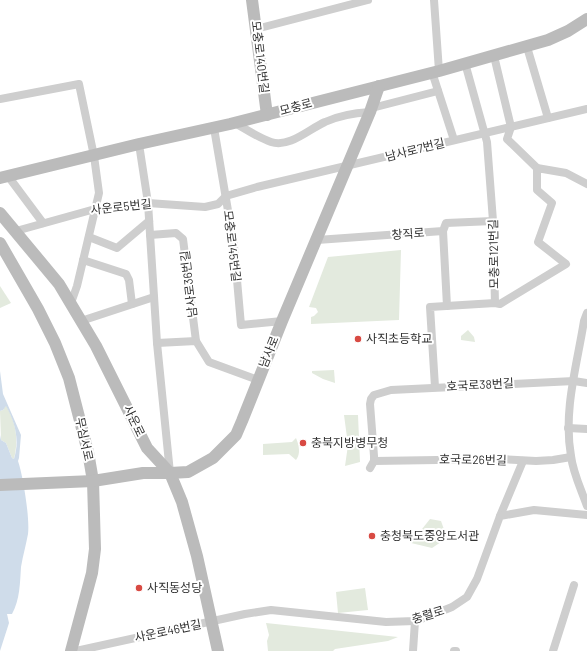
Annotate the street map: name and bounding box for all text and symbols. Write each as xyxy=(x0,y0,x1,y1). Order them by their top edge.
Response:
street label: 모충로140번길 xyxy=(250,20,272,94)
street label: 모충로 xyxy=(278,95,314,117)
street label: 남사로7번길 xyxy=(384,135,446,163)
street label: 사운로5번길 xyxy=(90,196,152,216)
street label: 모충로145번길 xyxy=(222,209,244,283)
street label: 모충로121번길 xyxy=(485,219,501,289)
street label: 창직로 xyxy=(391,225,425,241)
street label: 남사로36번길 xyxy=(177,250,199,319)
place label: 사직초등학교 xyxy=(366,331,432,345)
street label: 남사로 xyxy=(255,334,281,370)
marker: 사직초등학교 xyxy=(353,334,363,344)
street label: 호국로38번길 xyxy=(446,375,514,393)
street label: 사운로 xyxy=(121,403,148,439)
street label: 무심서로 xyxy=(74,416,96,462)
place label: 충북지방병무청 xyxy=(311,435,388,449)
marker: 충북지방병무청 xyxy=(298,438,308,448)
street label: 호국로26번길 xyxy=(439,451,507,467)
place label: 충청북도중앙도서관 xyxy=(380,528,479,542)
marker: 충청북도중앙도서관 xyxy=(367,531,377,541)
place label: 사직동성당 xyxy=(147,580,202,594)
marker: 사직동성당 xyxy=(134,583,144,593)
street label: 충렬로 xyxy=(410,603,446,626)
street label: 사운로46번길 xyxy=(133,616,203,644)

